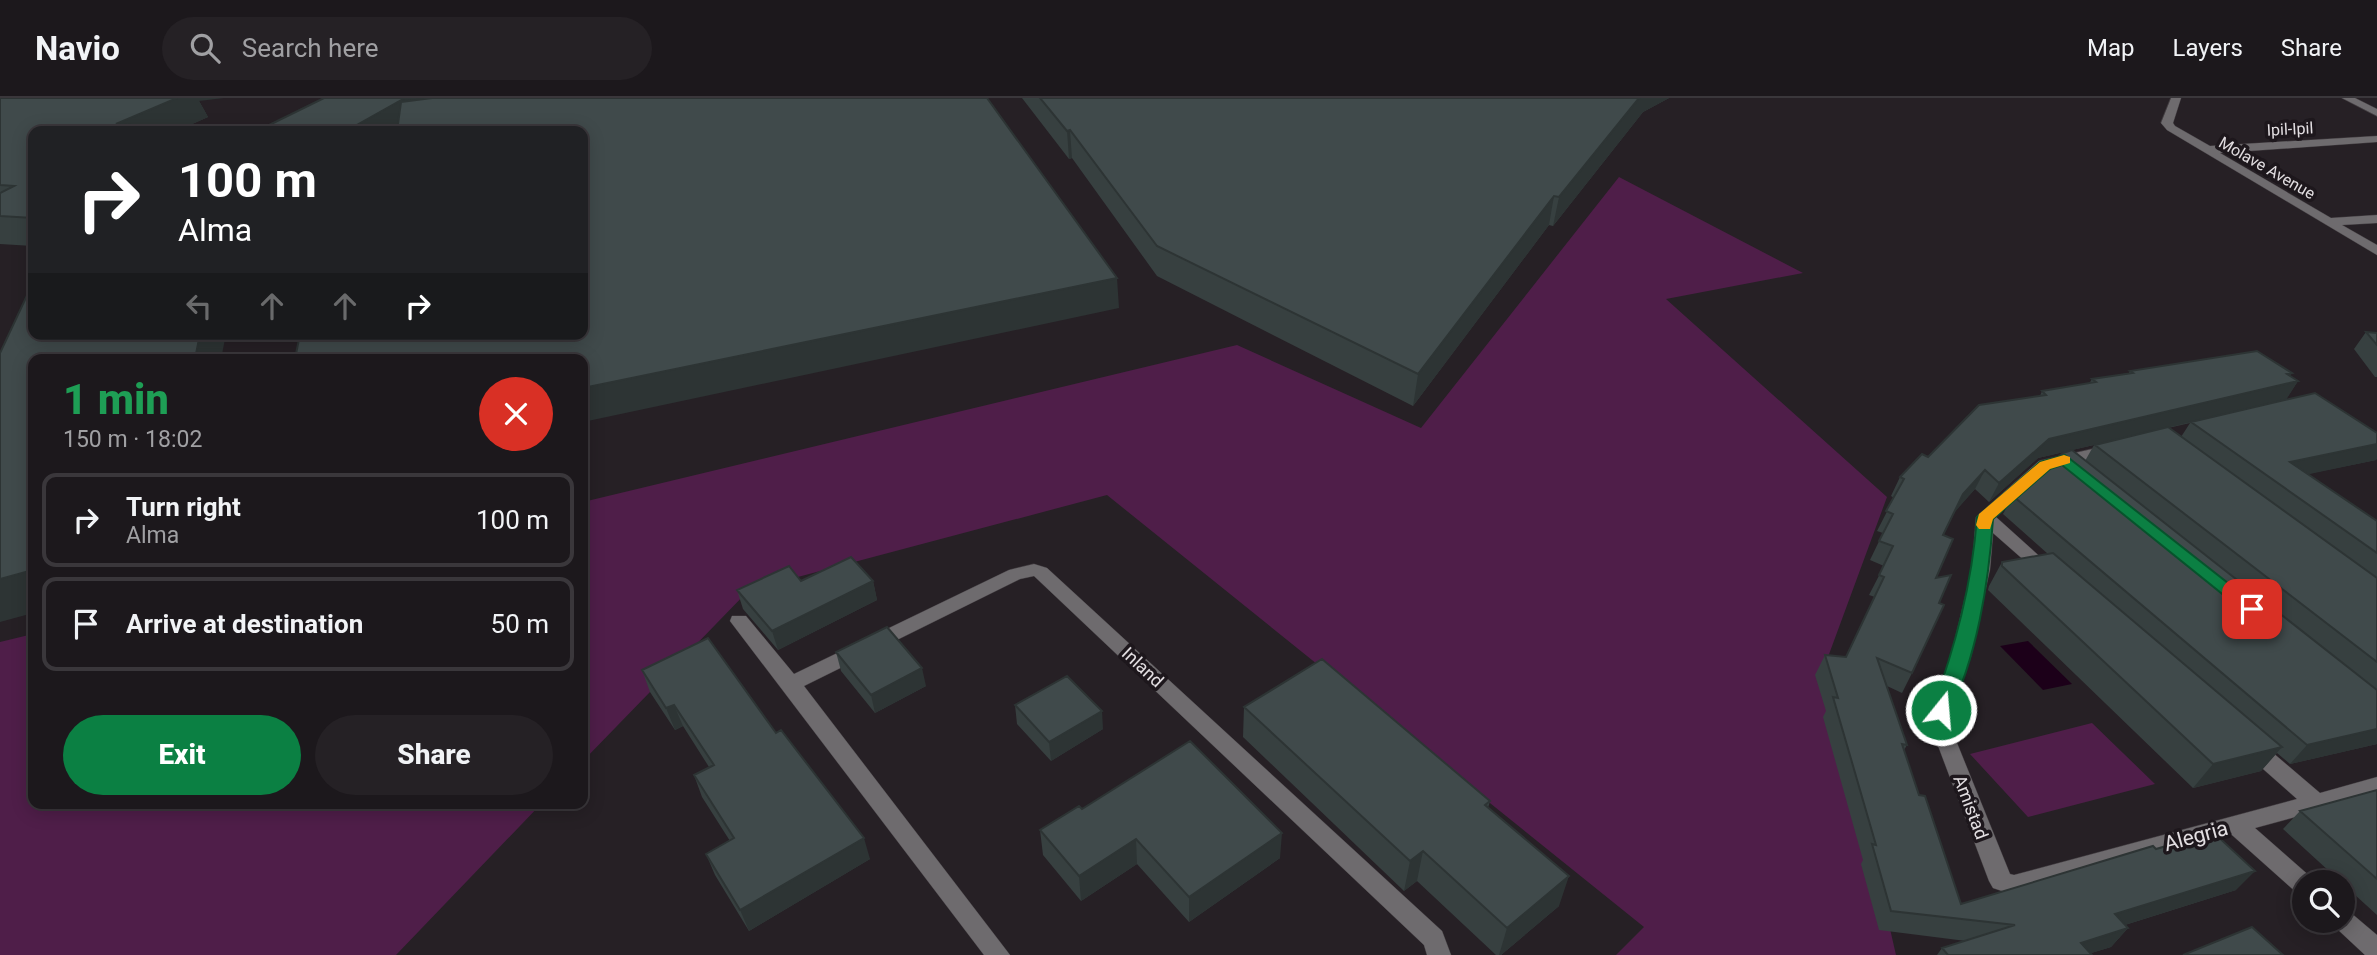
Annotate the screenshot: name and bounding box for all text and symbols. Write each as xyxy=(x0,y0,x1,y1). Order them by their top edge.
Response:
search box xyxy=(162,17,652,80)
text: Navio xyxy=(35,29,120,68)
icon: search xyxy=(186,29,224,67)
text: Search here xyxy=(242,33,379,63)
text: Map xyxy=(2087,34,2135,62)
text: Layers xyxy=(2173,34,2243,62)
text: Share xyxy=(2281,34,2342,62)
street label: Ipil-Ipil xyxy=(2266,118,2314,140)
street label: Molave Avenue xyxy=(2215,133,2319,203)
text: 100 m xyxy=(178,152,317,209)
icon: right xyxy=(63,154,154,245)
text: Alma xyxy=(178,211,252,249)
icon: left xyxy=(180,287,218,325)
icon: ahead xyxy=(253,287,291,325)
icon: ahead xyxy=(326,287,364,325)
icon: right xyxy=(399,287,437,325)
text: 1 min xyxy=(63,375,169,424)
button: close xyxy=(479,377,553,451)
text: 150 m · 18:02 xyxy=(63,426,202,453)
text: Turn right xyxy=(126,492,241,522)
icon: right xyxy=(67,501,105,539)
text: 100 m xyxy=(476,505,549,535)
text: Alma xyxy=(126,522,179,549)
pin xyxy=(2222,579,2282,639)
icon: arrive xyxy=(2233,590,2271,628)
icon: arrive xyxy=(67,605,105,643)
text: Arrive at destination xyxy=(126,609,363,639)
text: 50 m xyxy=(491,609,549,639)
street label: Inland xyxy=(1118,643,1168,691)
position arrow xyxy=(1904,673,1978,747)
button: Exit xyxy=(63,715,301,795)
button: Share xyxy=(315,715,553,795)
street label: Amistad xyxy=(1949,772,1993,842)
street label: Alegria xyxy=(2161,816,2231,856)
map controls xyxy=(2292,870,2355,933)
button: search xyxy=(2292,870,2355,933)

